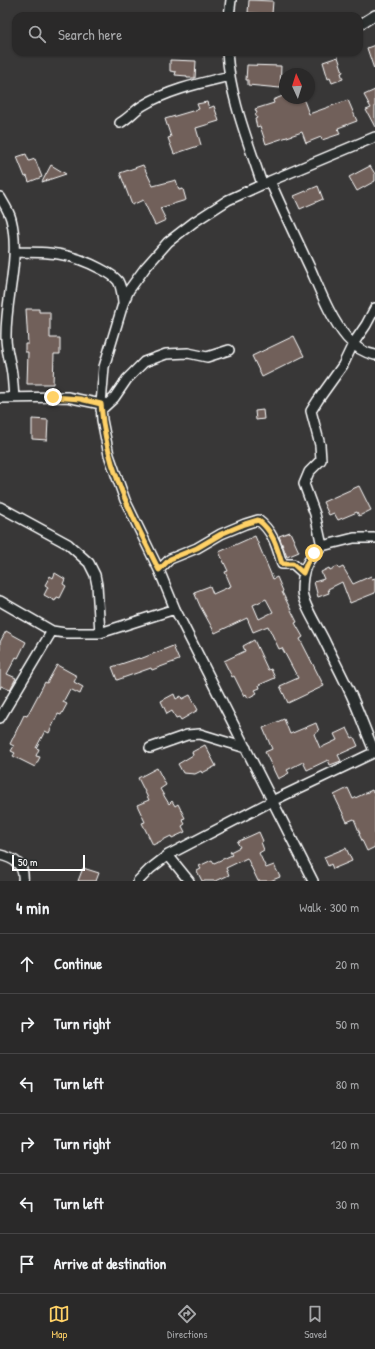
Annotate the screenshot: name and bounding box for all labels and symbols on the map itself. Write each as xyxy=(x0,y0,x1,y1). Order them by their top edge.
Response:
north arrow xyxy=(279,68,315,104)
route end xyxy=(44,388,62,406)
route start xyxy=(305,544,323,562)
scale bar xyxy=(12,853,85,872)

